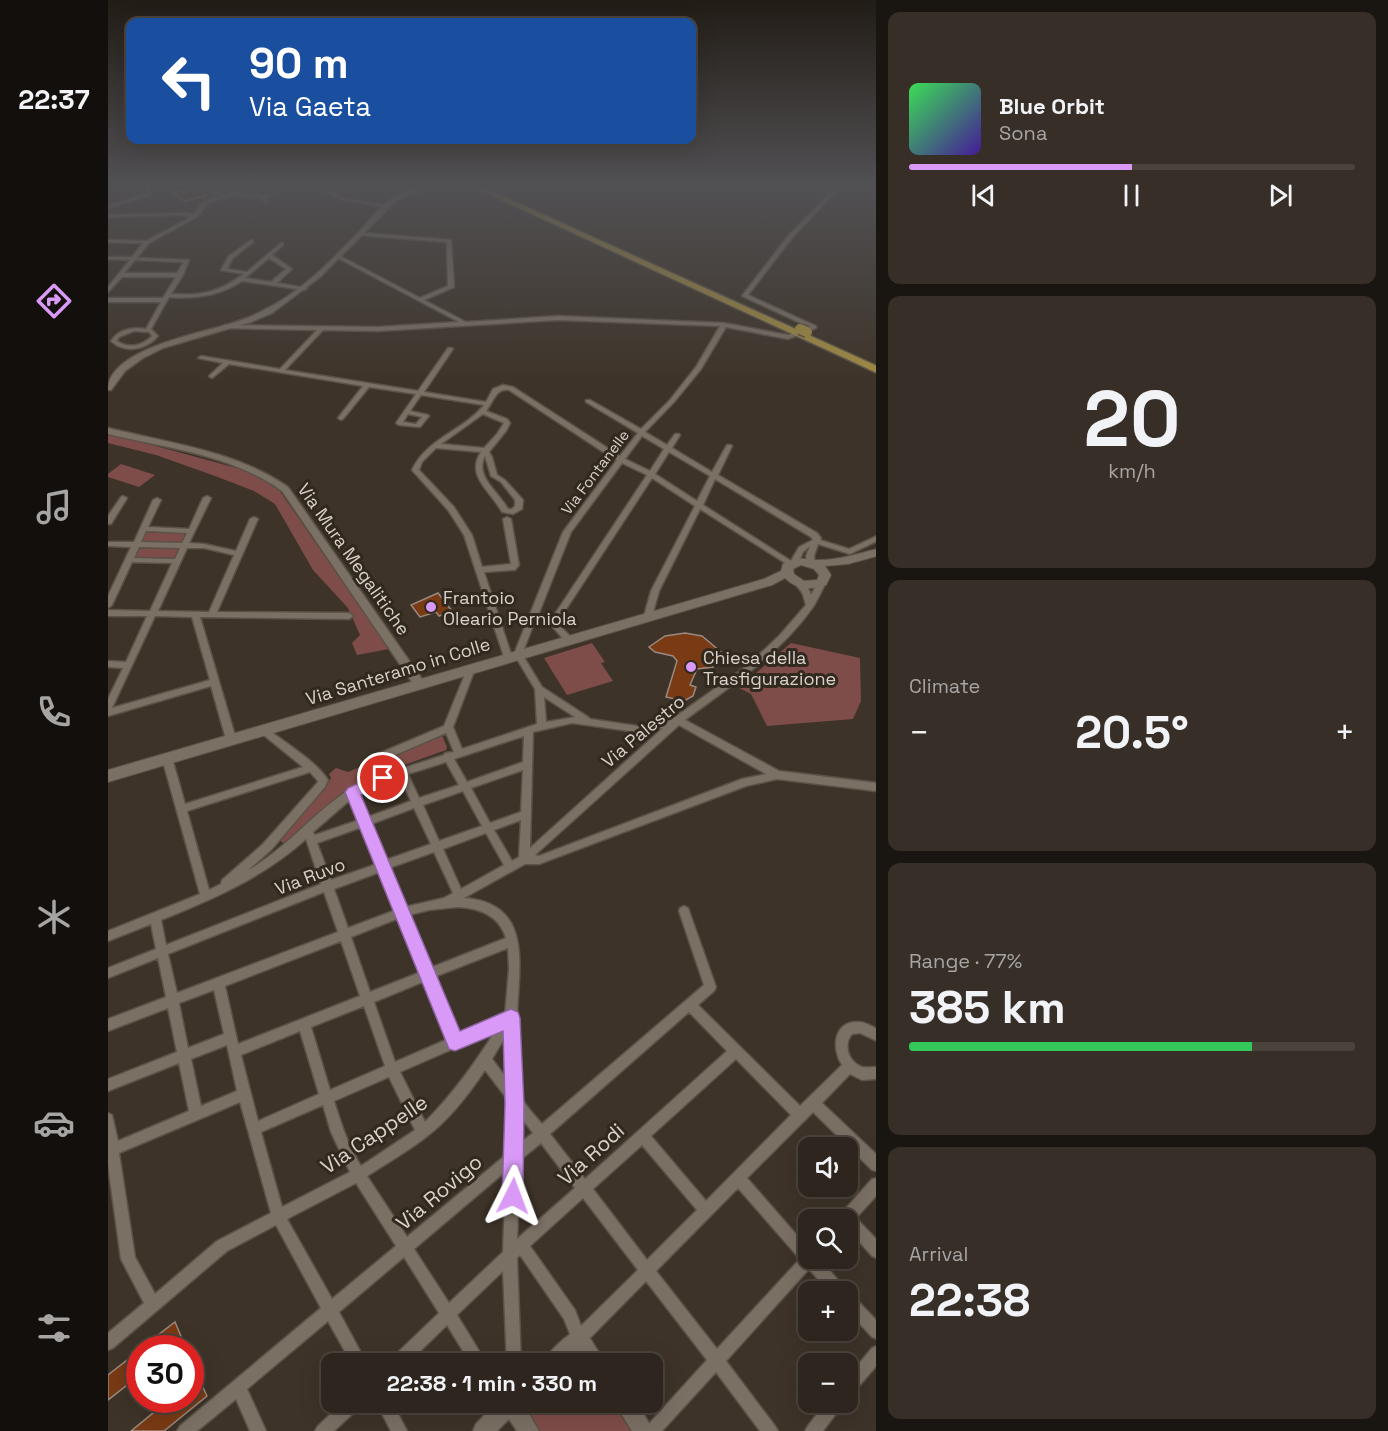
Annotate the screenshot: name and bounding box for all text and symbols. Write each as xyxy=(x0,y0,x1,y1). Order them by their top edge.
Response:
text: 90 m xyxy=(249,37,349,90)
icon: left xyxy=(150,42,228,120)
text: 22:37 xyxy=(18,82,90,117)
text: Via Gaeta xyxy=(249,89,371,124)
text: Blue Orbit xyxy=(999,92,1105,120)
text: Sona xyxy=(999,120,1047,146)
icon: previous xyxy=(967,179,1000,212)
icon: pause xyxy=(1115,179,1148,212)
icon: next xyxy=(1264,179,1297,212)
icon: directions xyxy=(33,280,75,322)
text: 20 xyxy=(1084,369,1180,469)
street label: Via Fontanelle xyxy=(557,426,633,518)
text: km/h xyxy=(1108,458,1156,484)
street label: Via Mura Megalitiche xyxy=(293,478,415,640)
icon: music xyxy=(33,486,75,528)
place label: Frantoio Oleario Perniola xyxy=(443,586,577,630)
marker: Frantoio Oleario Perniola xyxy=(424,600,438,614)
street label: Via Santeramo in Colle xyxy=(303,632,493,710)
place label: Chiesa della Trasfigurazione xyxy=(703,646,836,690)
marker: Chiesa della Trasfigurazione xyxy=(684,660,698,674)
text: Climate xyxy=(909,673,980,699)
street label: Via Palestro xyxy=(597,690,689,772)
icon: phone xyxy=(33,691,75,733)
text: 20.5° xyxy=(1075,704,1189,761)
text: − xyxy=(909,712,929,754)
text: + xyxy=(1335,712,1355,754)
pin xyxy=(357,752,408,803)
icon: arrive xyxy=(366,761,399,794)
street label: Via Ruvo xyxy=(272,852,348,900)
icon: climate xyxy=(33,896,75,938)
text: Range · 77% xyxy=(909,948,1022,974)
text: 385 km xyxy=(909,979,1066,1036)
street label: Via Cappelle xyxy=(315,1088,433,1180)
icon: car xyxy=(33,1102,75,1144)
street label: Via Rodi xyxy=(552,1117,630,1191)
map controls xyxy=(798,1137,858,1413)
button: sound xyxy=(798,1137,858,1197)
street label: Via Rovigo xyxy=(390,1148,488,1236)
position arrow xyxy=(481,1164,545,1228)
button: search xyxy=(798,1209,858,1269)
text: Arrival xyxy=(909,1241,968,1267)
text: 22:38 xyxy=(909,1272,1030,1329)
button: + xyxy=(798,1281,858,1341)
icon: filters xyxy=(33,1307,75,1349)
speed limit sign: 30 xyxy=(126,1335,204,1413)
button: − xyxy=(798,1353,858,1413)
text: 22:38 · 1 min · 330 m xyxy=(387,1369,597,1397)

